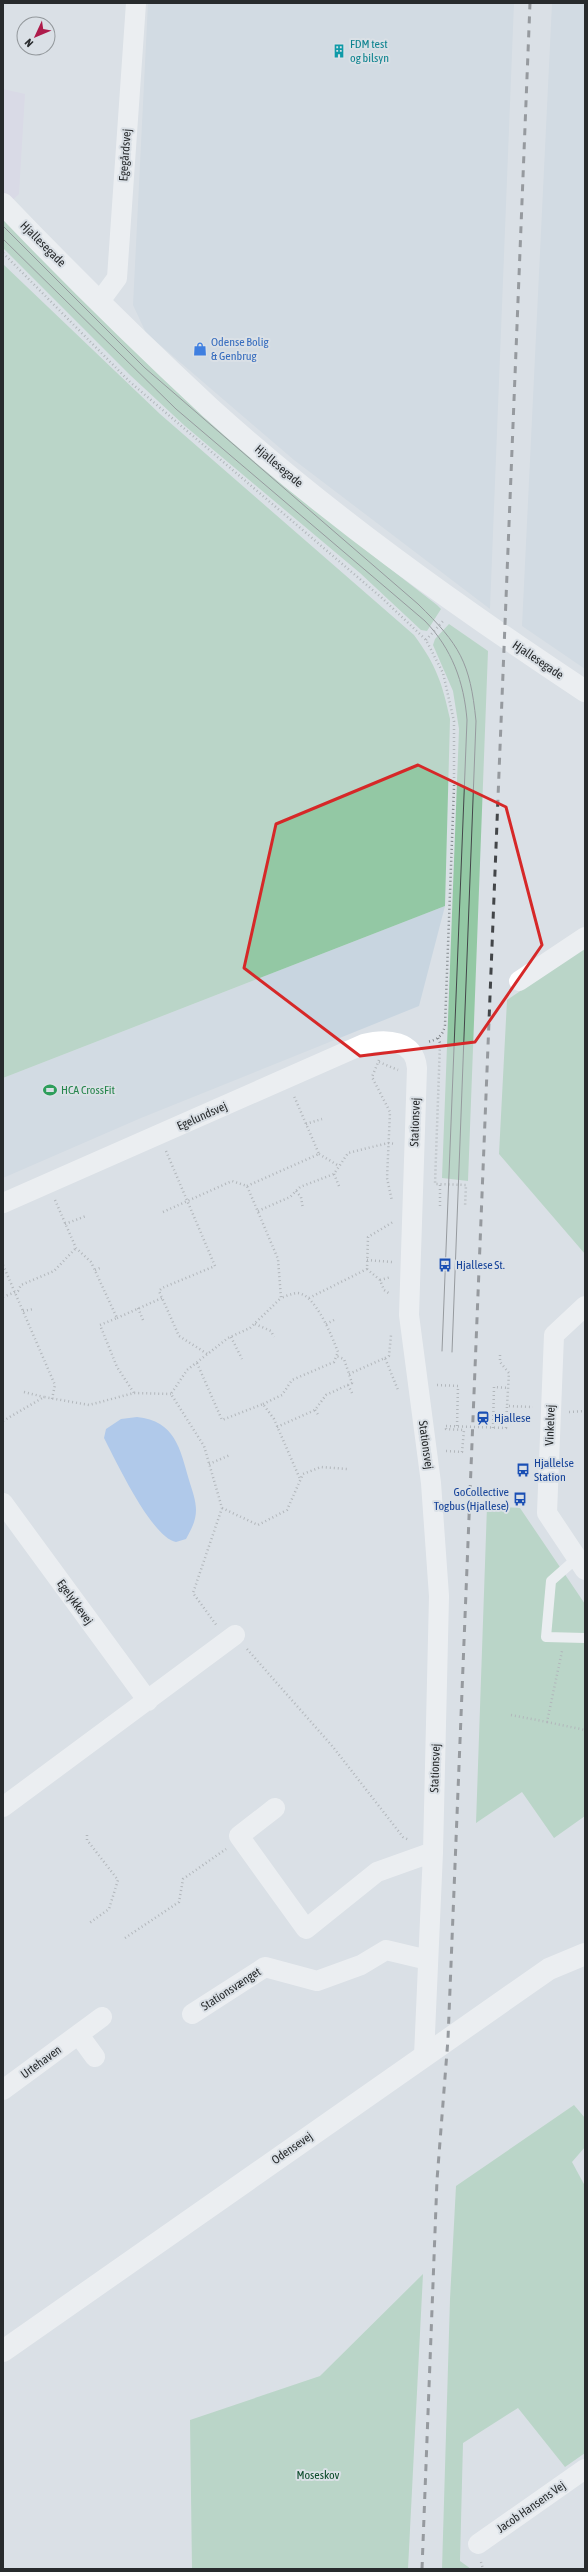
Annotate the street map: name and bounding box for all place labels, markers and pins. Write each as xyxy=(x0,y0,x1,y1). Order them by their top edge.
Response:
place label: FDM test og bilsyn xyxy=(350,37,389,65)
building icon: FDM test og bilsyn xyxy=(331,43,347,59)
place label: Odense Bolig & Genbrug xyxy=(211,335,270,363)
shop icon: Odense Bolig & Genbrug xyxy=(192,341,208,357)
sports icon: HCA CrossFit xyxy=(42,1082,58,1098)
place label: HCA CrossFit xyxy=(61,1083,116,1097)
bus stop icon: Hjallese St. xyxy=(437,1257,453,1273)
place label: Hjallese St. xyxy=(456,1258,505,1272)
station icon: Hjallese xyxy=(475,1410,491,1426)
place label: Hjallese xyxy=(494,1411,531,1425)
place label: Hjallelse Station xyxy=(534,1456,574,1484)
bus stop icon: Hjallelse Station xyxy=(515,1462,531,1478)
place label: GoCollective Togbus (Hjallese) xyxy=(434,1485,509,1513)
bus stop icon: GoCollective Togbus (Hjallese) xyxy=(512,1491,528,1507)

